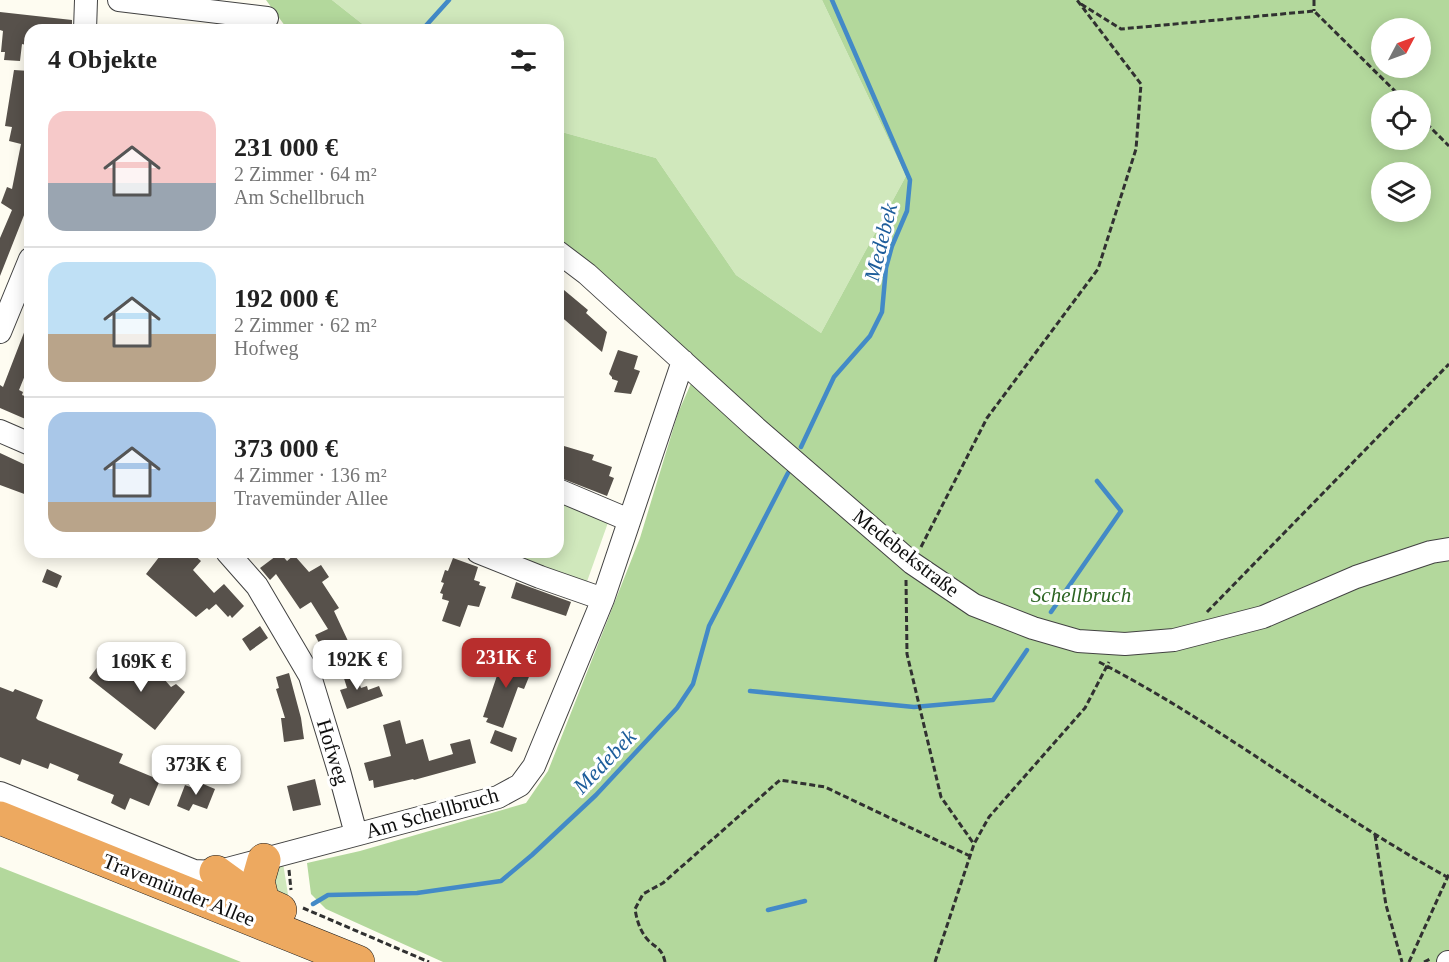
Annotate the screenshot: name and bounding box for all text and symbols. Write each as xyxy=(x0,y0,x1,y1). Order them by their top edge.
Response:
north arrow xyxy=(1371,18,1431,78)
map controls xyxy=(1371,18,1431,222)
icon: filters xyxy=(507,44,540,77)
text: 4 Objekte xyxy=(48,45,157,74)
button: locate xyxy=(1371,90,1431,150)
text: 231 000 € xyxy=(234,133,338,162)
icon: home xyxy=(96,135,168,207)
button: layers xyxy=(1371,162,1431,222)
text: 2 Zimmer · 64 m² xyxy=(234,163,377,185)
text: Am Schellbruch xyxy=(234,186,365,208)
water label: Medebek xyxy=(859,199,903,285)
text: 192 000 € xyxy=(234,284,338,313)
icon: home xyxy=(96,286,168,358)
text: 2 Zimmer · 62 m² xyxy=(234,314,377,336)
text: Hofweg xyxy=(234,337,298,359)
text: 373 000 € xyxy=(234,434,338,463)
icon: home xyxy=(96,436,168,508)
text: 4 Zimmer · 136 m² xyxy=(234,464,387,486)
text: Travemünder Allee xyxy=(234,487,388,509)
street label: Medebekstraße xyxy=(848,504,964,602)
park label: Schellbruch xyxy=(1031,583,1131,607)
pin: 231K € xyxy=(457,638,555,689)
pin: 192K € xyxy=(308,640,406,691)
pin: 169K € xyxy=(92,642,190,693)
text: 231K € xyxy=(476,646,536,668)
text: 192K € xyxy=(327,648,387,670)
text: 169K € xyxy=(111,650,171,672)
street label: Hofweg xyxy=(312,716,355,788)
water label: Medebek xyxy=(567,723,642,799)
pin: 373K € xyxy=(147,745,245,796)
text: 373K € xyxy=(166,753,226,775)
street label: Am Schellbruch xyxy=(363,782,502,843)
street label: Travemünder Allee xyxy=(99,849,259,931)

